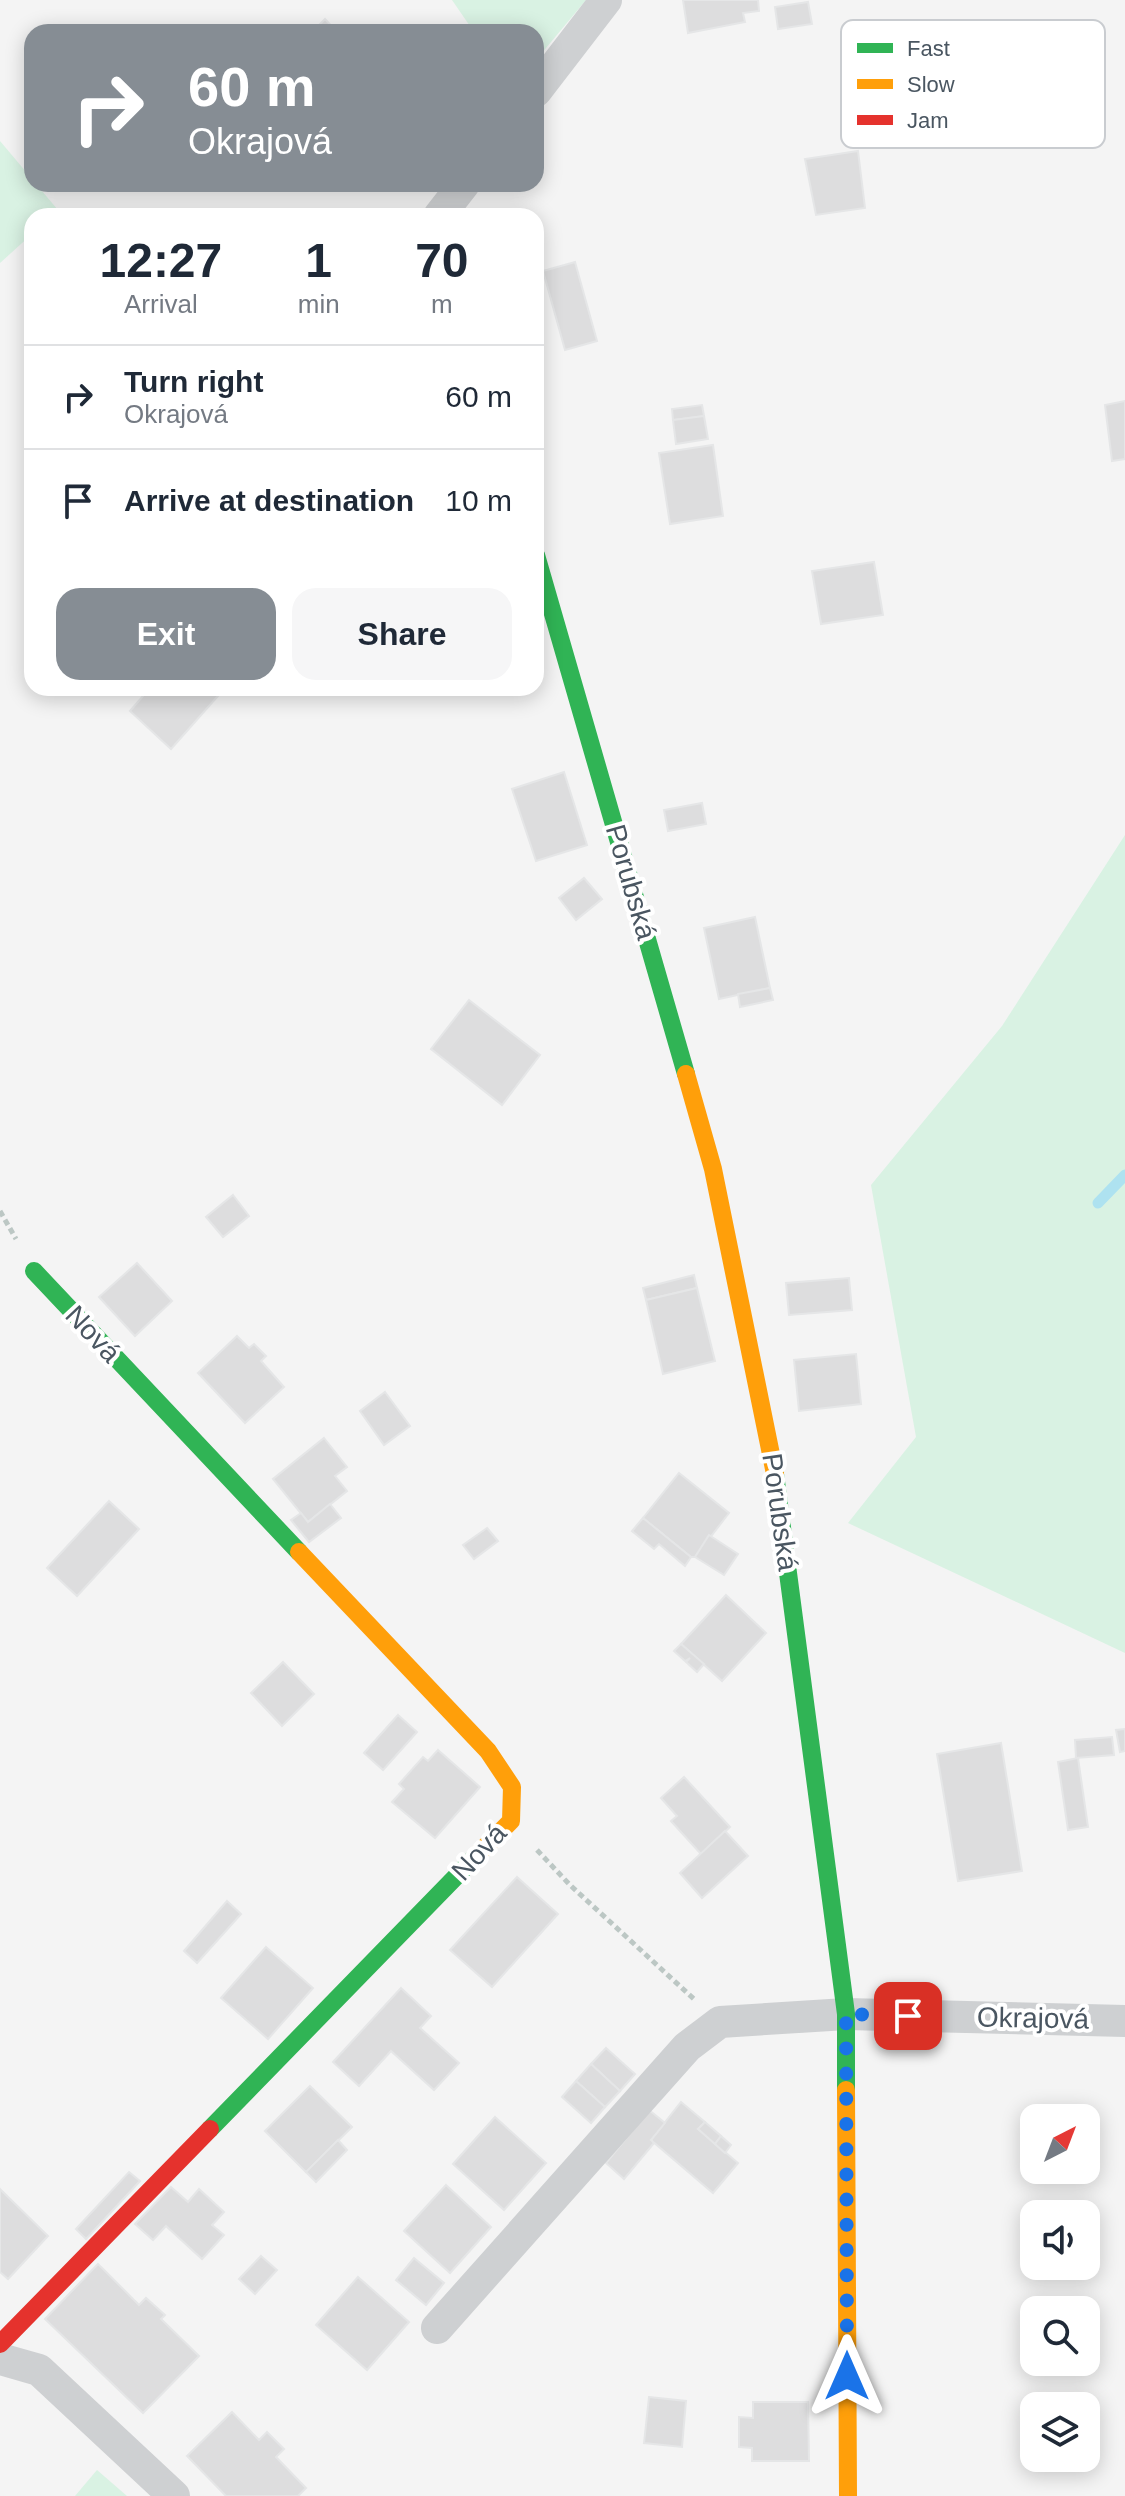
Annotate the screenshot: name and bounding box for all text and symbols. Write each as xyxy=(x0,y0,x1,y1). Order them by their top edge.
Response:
legend xyxy=(841,20,1105,148)
text: Fast xyxy=(907,36,950,61)
text: 60 m xyxy=(188,55,316,118)
icon: right xyxy=(56,56,160,160)
text: Slow xyxy=(907,72,955,97)
text: Jam xyxy=(907,108,949,133)
text: Okrajová xyxy=(188,121,332,162)
text: 12:27 xyxy=(99,234,222,287)
text: 1 xyxy=(305,234,332,287)
text: 70 xyxy=(415,234,469,287)
text: Arrival xyxy=(124,289,198,319)
text: min xyxy=(298,289,340,319)
text: m xyxy=(431,289,453,319)
text: Turn right xyxy=(124,365,263,398)
icon: right xyxy=(56,375,100,419)
text: 60 m xyxy=(445,380,512,413)
text: Okrajová xyxy=(124,399,228,429)
icon: arrive xyxy=(56,479,100,523)
text: Arrive at destination xyxy=(124,484,414,517)
text: 10 m xyxy=(445,484,512,517)
button: Exit xyxy=(56,588,276,680)
button: Share xyxy=(292,588,512,680)
street label: Porubská xyxy=(600,821,662,944)
street label: Nová xyxy=(59,1300,127,1369)
street label: Porubská xyxy=(756,1451,804,1573)
street label: Nová xyxy=(445,1817,513,1886)
pin xyxy=(874,1982,942,2050)
icon: arrive xyxy=(886,1994,930,2038)
street label: Okrajová xyxy=(977,2002,1090,2034)
north arrow xyxy=(1020,2104,1100,2184)
map controls xyxy=(1020,2104,1100,2472)
button: sound xyxy=(1020,2200,1100,2280)
button: search xyxy=(1020,2296,1100,2376)
position arrow xyxy=(805,2334,889,2418)
button: layers xyxy=(1020,2392,1100,2472)

